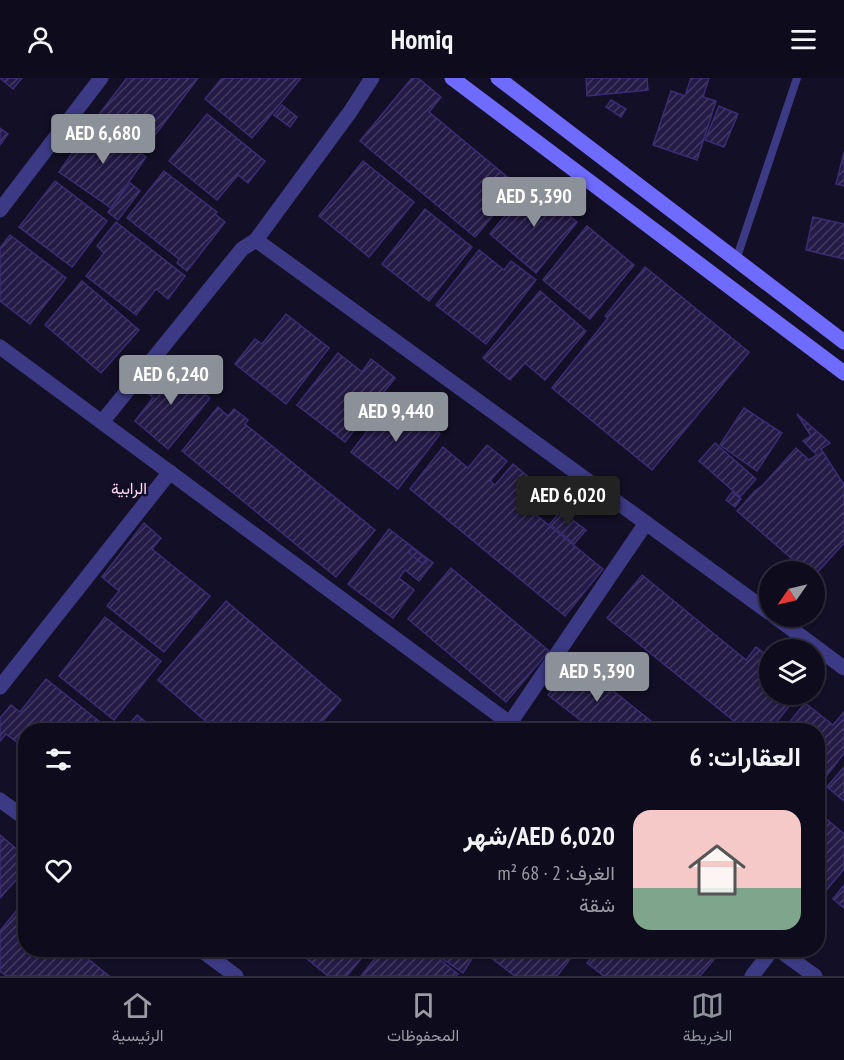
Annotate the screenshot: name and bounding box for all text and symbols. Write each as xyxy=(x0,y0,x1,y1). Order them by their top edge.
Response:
text: Homiq xyxy=(391,22,453,56)
icon: person xyxy=(24,23,57,56)
icon: menu xyxy=(787,23,820,56)
pin: AED 6,680 xyxy=(34,114,172,165)
text: AED 6,680 xyxy=(65,120,141,146)
pin: AED 5,390 xyxy=(465,177,603,228)
text: AED 5,390 xyxy=(496,183,572,209)
pin: AED 6,240 xyxy=(102,355,240,406)
text: AED 6,240 xyxy=(133,361,209,387)
pin: AED 9,440 xyxy=(327,392,465,443)
text: AED 9,440 xyxy=(358,398,434,424)
pin: AED 6,020 xyxy=(499,476,637,527)
district label: الرابية xyxy=(111,478,147,499)
text: AED 6,020 xyxy=(530,482,606,508)
north arrow xyxy=(759,561,825,627)
map controls xyxy=(759,561,825,705)
button: layers xyxy=(759,639,825,705)
pin: AED 5,390 xyxy=(528,652,666,703)
text: AED 5,390 xyxy=(559,658,635,684)
text: العقارات: 6 xyxy=(690,740,801,773)
icon: filters xyxy=(42,743,75,776)
text: AED 6,020/شهر xyxy=(463,819,615,852)
icon: home xyxy=(681,834,753,906)
icon: heart xyxy=(42,854,75,887)
text: الغرف: 2 · 68 m² xyxy=(497,860,615,886)
text: شقة xyxy=(579,892,615,918)
tab: الرئيسية xyxy=(112,989,164,1050)
tab: المحفوظات xyxy=(387,989,459,1050)
tab: الخريطة xyxy=(683,989,732,1050)

